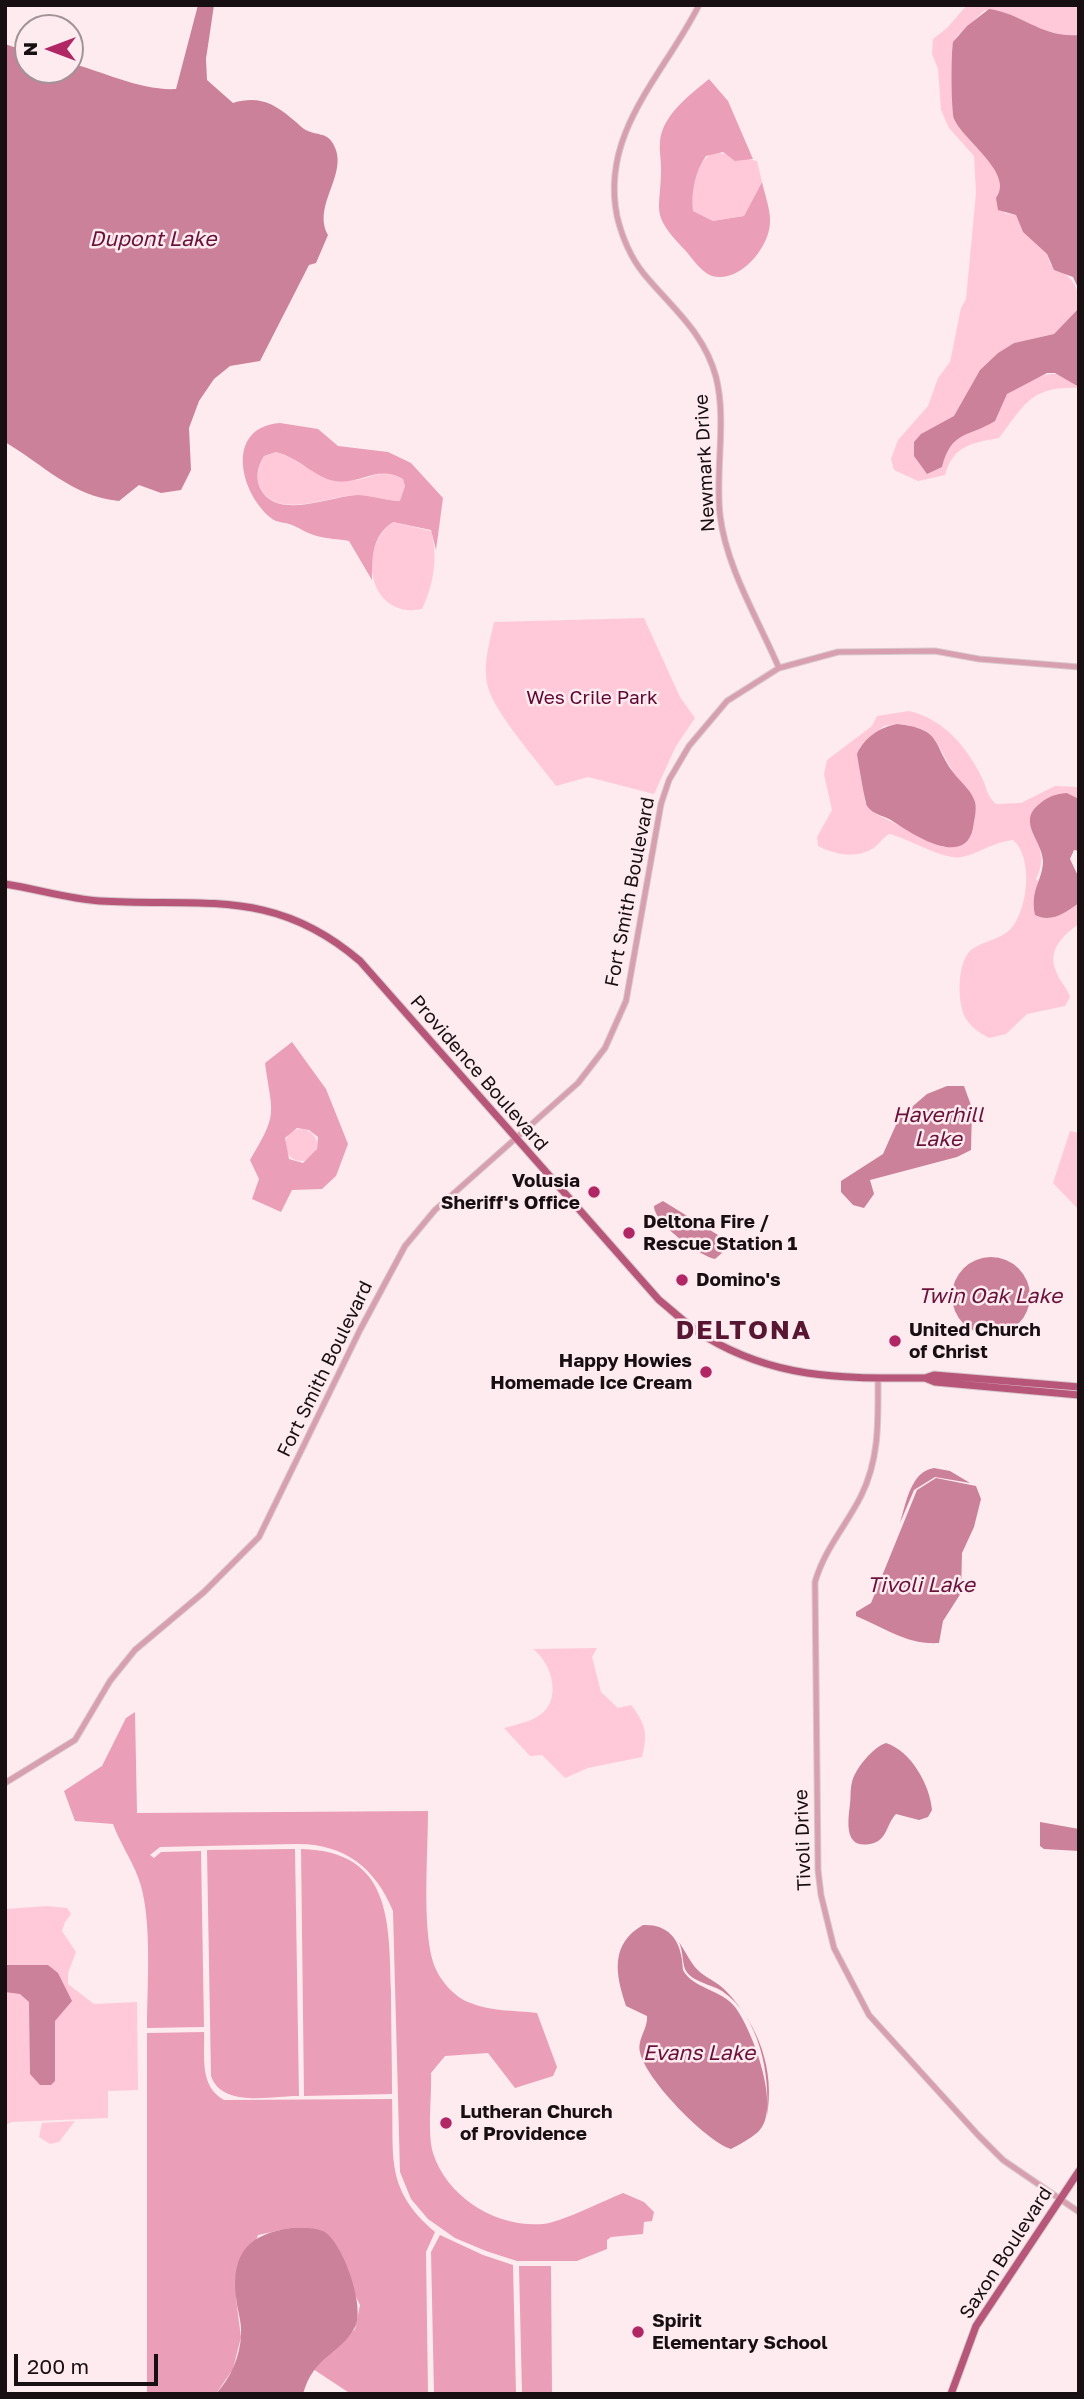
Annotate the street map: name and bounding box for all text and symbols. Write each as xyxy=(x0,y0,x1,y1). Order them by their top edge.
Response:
north arrow xyxy=(14,14,84,84)
text: N xyxy=(18,42,41,56)
water label: Dupont Lake xyxy=(90,226,216,252)
street label: Newmark Drive xyxy=(690,393,720,533)
park label: Wes Crile Park xyxy=(526,687,658,709)
street label: Fort Smith Boulevard xyxy=(600,795,660,989)
street label: Providence Boulevard xyxy=(405,991,553,1155)
water label: Haverhill Lake xyxy=(892,1102,984,1152)
place label: Volusia Sheriff's Office xyxy=(441,1170,580,1214)
marker: Volusia Sheriff's Office xyxy=(586,1184,602,1200)
place label: Deltona Fire / Rescue Station 1 xyxy=(643,1211,797,1255)
marker: Deltona Fire / Rescue Station 1 xyxy=(621,1225,637,1241)
place label: Domino's xyxy=(696,1269,781,1291)
marker: Domino's xyxy=(674,1272,690,1288)
street label: Fort Smith Boulevard xyxy=(273,1277,377,1461)
water label: Twin Oak Lake xyxy=(918,1283,1062,1309)
district label: DELTONA xyxy=(677,1315,811,1347)
place label: United Church of Christ xyxy=(909,1319,1041,1363)
marker: United Church of Christ xyxy=(887,1333,903,1349)
place label: Happy Howies Homemade Ice Cream xyxy=(490,1350,692,1394)
marker: Happy Howies Homemade Ice Cream xyxy=(698,1364,714,1380)
water label: Tivoli Lake xyxy=(867,1572,975,1598)
street label: Tivoli Drive xyxy=(790,1789,816,1891)
water label: Evans Lake xyxy=(643,2040,755,2066)
place label: Lutheran Church of Providence xyxy=(460,2101,612,2145)
marker: Lutheran Church of Providence xyxy=(438,2115,454,2131)
street label: Saxon Boulevard xyxy=(955,2183,1057,2323)
place label: Spirit Elementary School xyxy=(652,2310,828,2354)
marker: Spirit Elementary School xyxy=(630,2324,646,2340)
scale bar xyxy=(18,2340,161,2384)
text: 200 m xyxy=(27,2353,89,2379)

